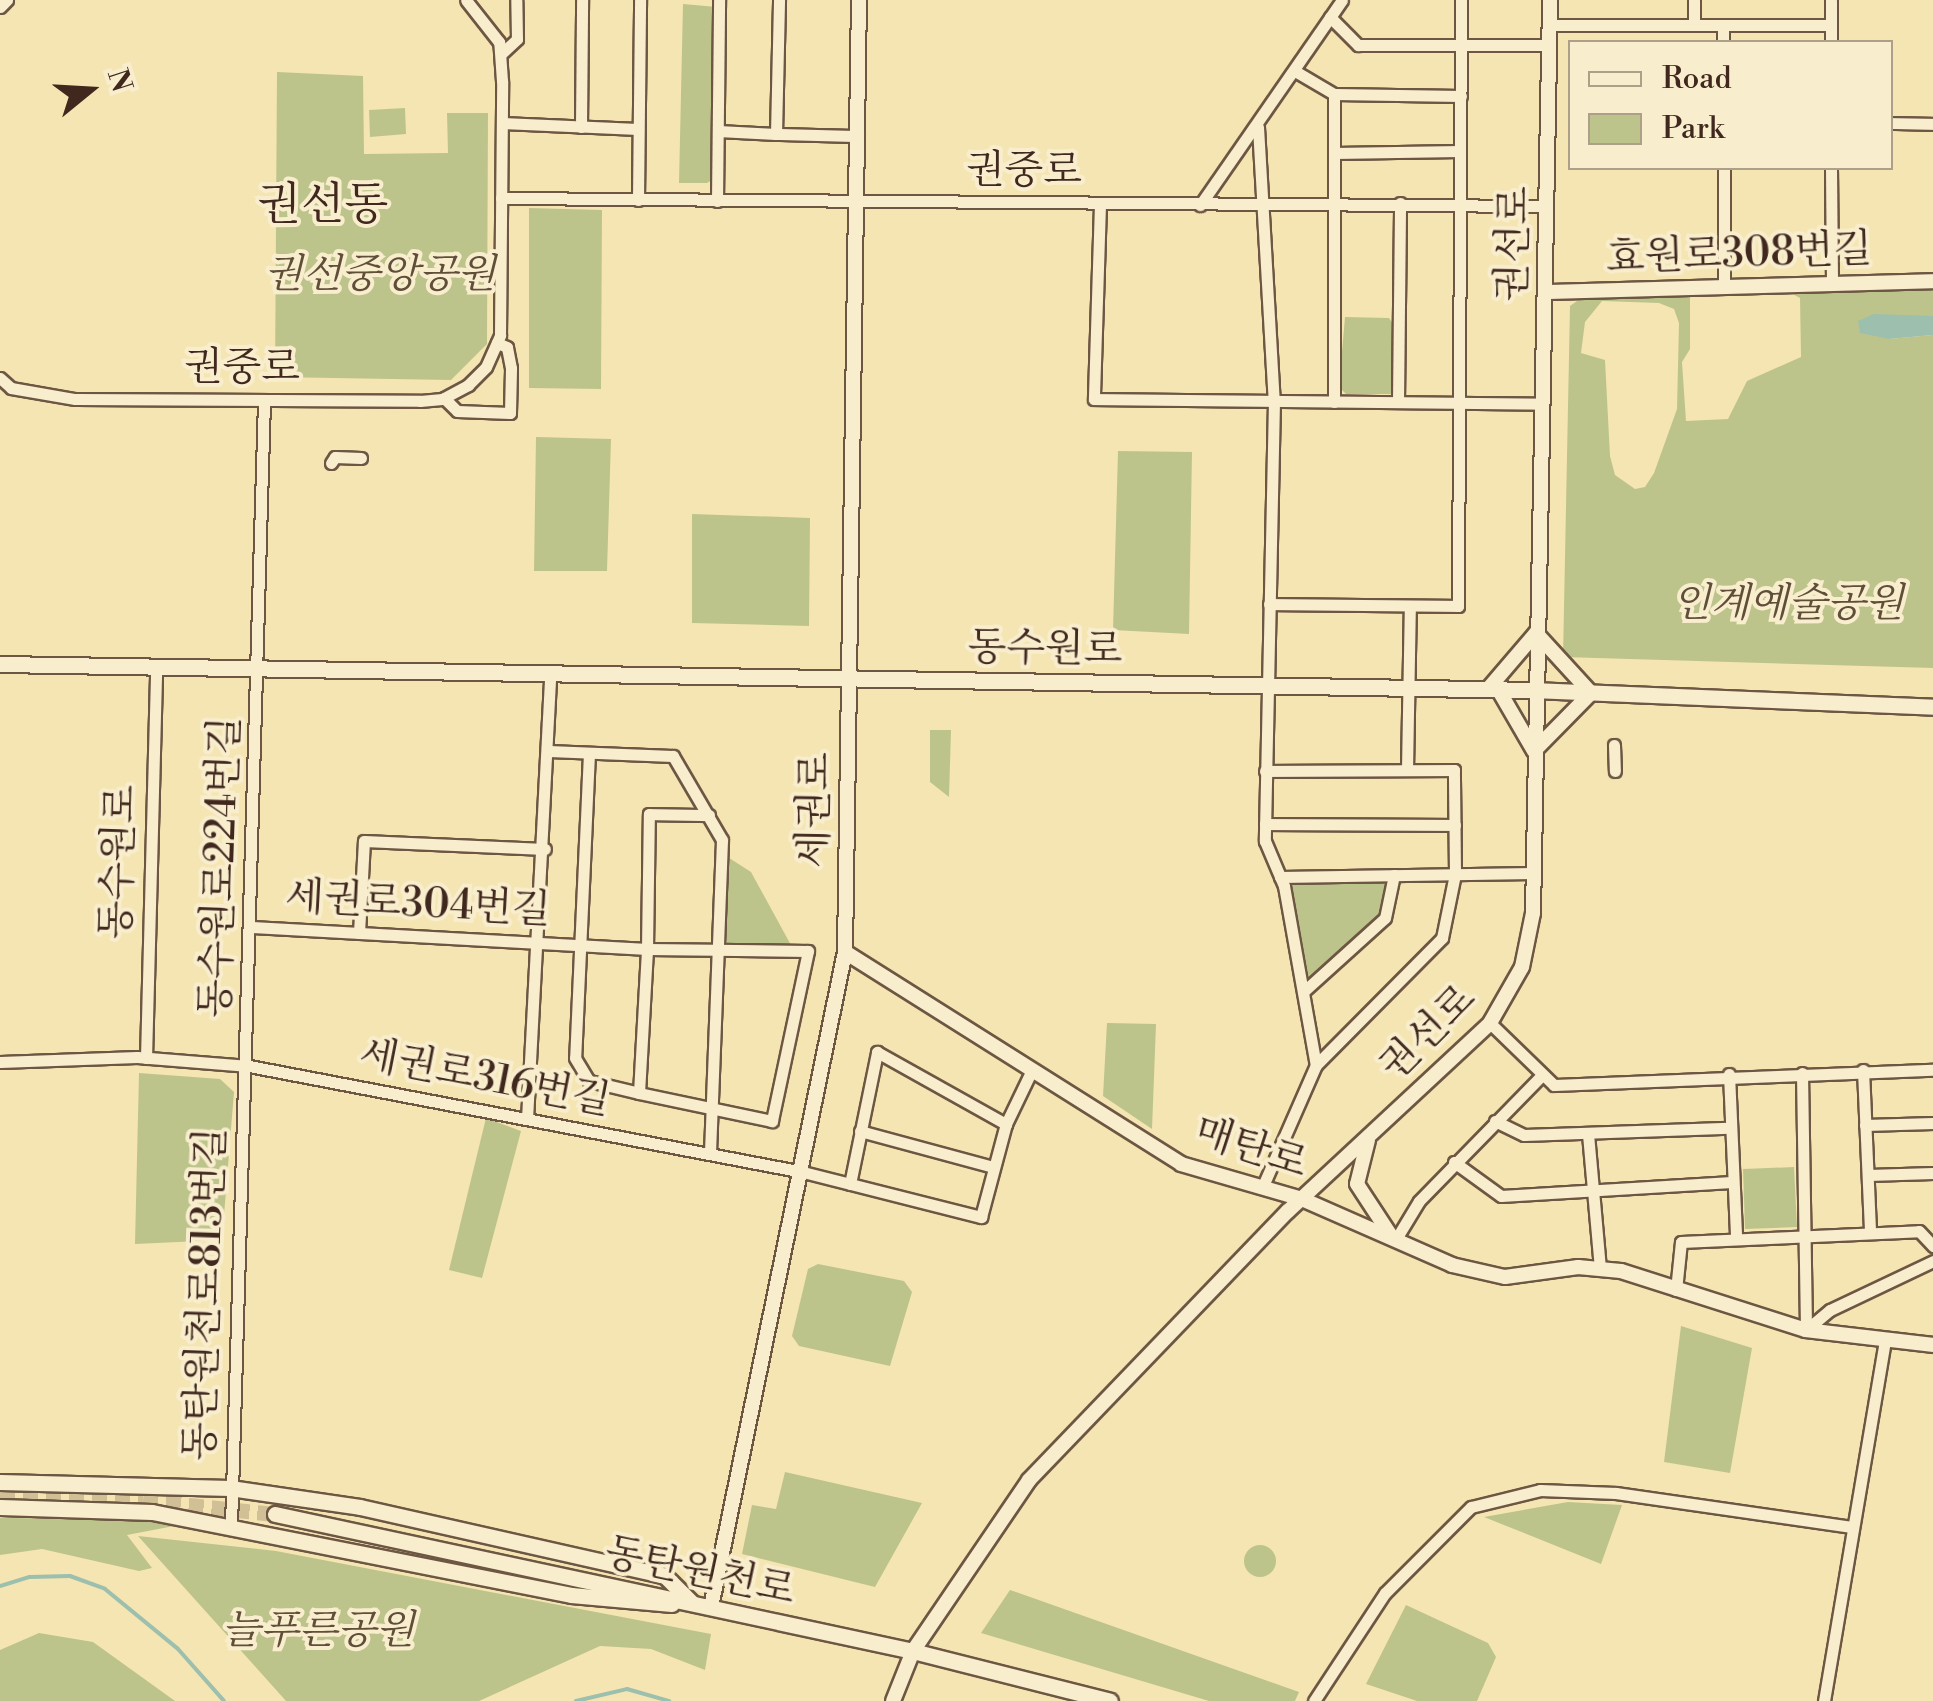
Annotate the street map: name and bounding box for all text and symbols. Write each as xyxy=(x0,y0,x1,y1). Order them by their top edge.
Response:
north arrow xyxy=(40,40,140,140)
legend xyxy=(1568,40,1893,170)
text: Road xyxy=(1662,60,1732,98)
text: N xyxy=(99,65,139,97)
text: Park xyxy=(1662,110,1724,148)
street label: 권중로 xyxy=(966,147,1082,195)
district label: 권선동 xyxy=(258,179,388,233)
street label: 권선로 xyxy=(1489,186,1539,302)
street label: 효원로308번길 xyxy=(1605,225,1873,283)
park label: 권선중앙공원 xyxy=(264,251,496,299)
street label: 권중로 xyxy=(184,344,300,392)
park label: 인계예술공원 xyxy=(1672,580,1904,628)
street label: 동수원로 xyxy=(967,624,1123,674)
street label: 동수원로224번길 xyxy=(192,715,250,1019)
street label: 세권로 xyxy=(790,752,840,868)
street label: 동수원로 xyxy=(92,784,146,940)
street label: 세권로304번길 xyxy=(284,873,552,935)
street label: 권선로 xyxy=(1370,975,1486,1091)
street label: 세권로316번길 xyxy=(356,1030,614,1126)
street label: 매탄로 xyxy=(1188,1107,1314,1189)
street label: 동탄원천로813번길 xyxy=(176,1127,236,1461)
street label: 동탄원천로 xyxy=(601,1528,799,1616)
park label: 늘푸른공원 xyxy=(221,1607,415,1655)

